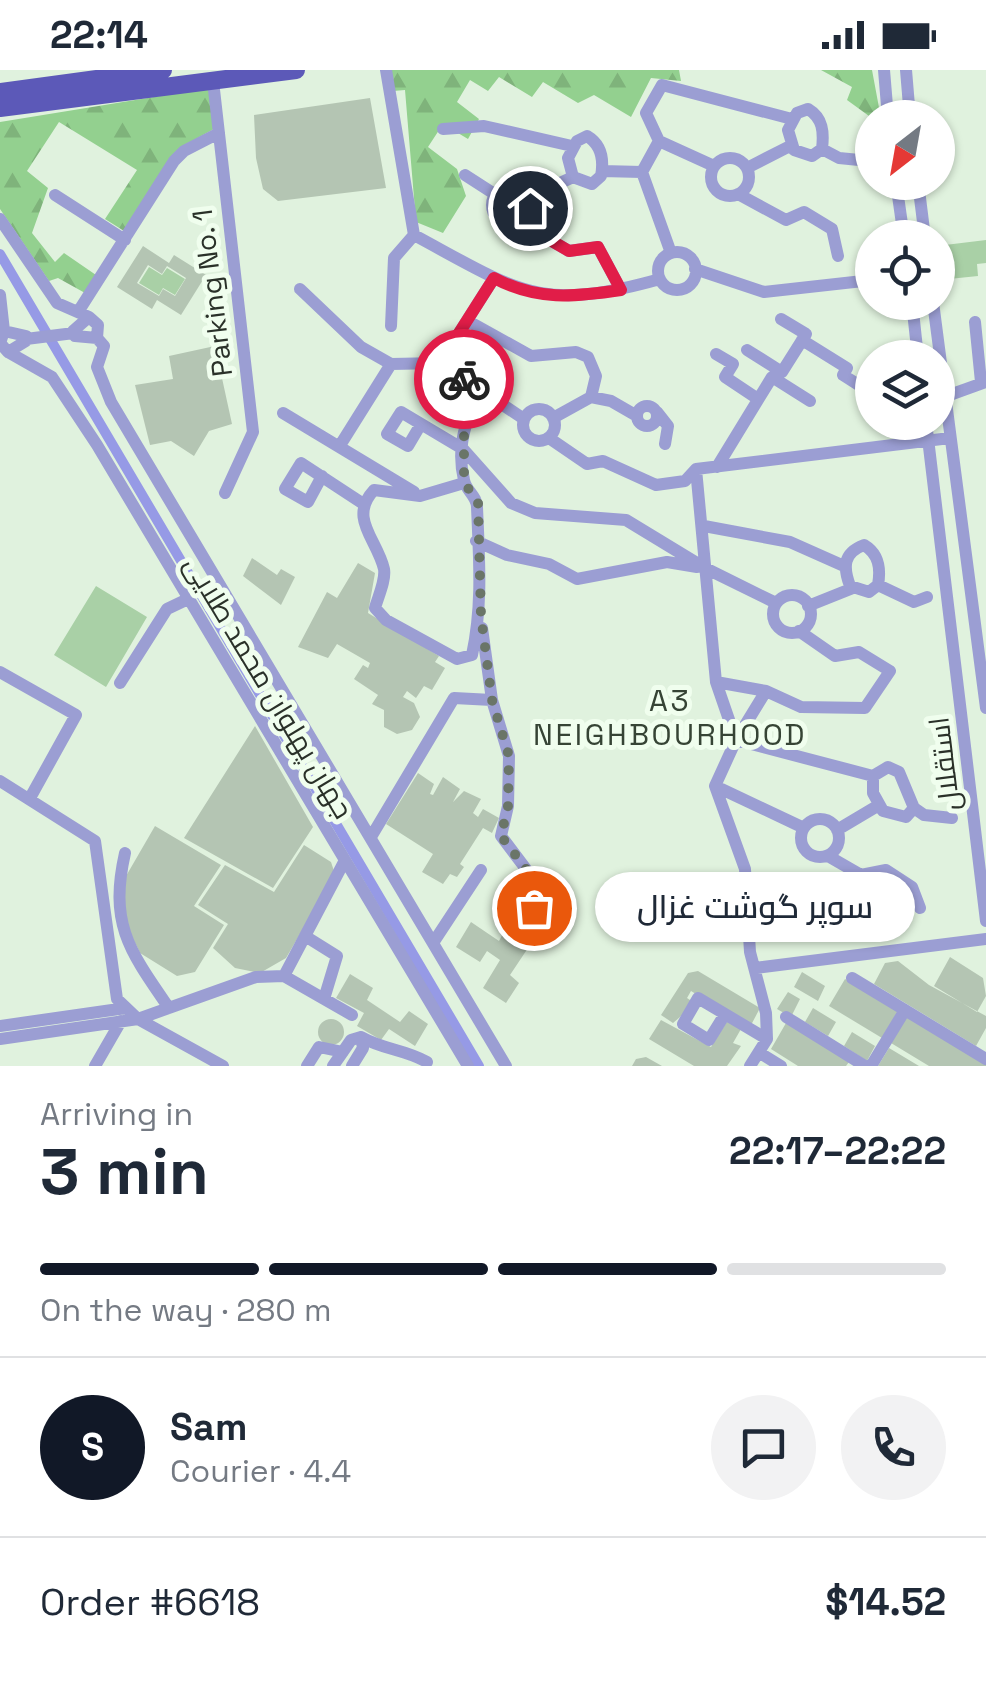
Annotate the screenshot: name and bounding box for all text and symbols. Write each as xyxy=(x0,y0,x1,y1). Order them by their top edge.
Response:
text: 22:14 xyxy=(50,11,148,59)
north arrow xyxy=(855,100,955,200)
map controls xyxy=(855,100,955,440)
pin xyxy=(488,166,573,251)
icon: home xyxy=(503,181,558,236)
street label: Parking No. 1 xyxy=(184,207,240,379)
button: locate xyxy=(855,220,955,320)
courier xyxy=(414,329,514,429)
button: layers xyxy=(855,340,955,440)
icon: bike xyxy=(437,352,492,407)
street label: جهان پهلوان محمد طلایی xyxy=(175,549,362,825)
district label: A3 NEIGHBOURHOOD xyxy=(533,681,807,754)
street label: استقلال xyxy=(920,715,968,813)
pin xyxy=(492,866,577,951)
callout: سوپر گوشت غزال xyxy=(594,873,914,943)
icon: bag xyxy=(507,881,562,936)
text: سوپر گوشت غزال xyxy=(637,887,873,927)
text: Arriving in xyxy=(40,1094,193,1134)
text: 22:17–22:22 xyxy=(729,1127,946,1175)
text: 3 min xyxy=(40,1130,209,1213)
text: On the way · 280 m xyxy=(40,1290,332,1330)
button: chat xyxy=(711,1395,816,1500)
button: phone xyxy=(841,1395,946,1500)
text: Sam xyxy=(170,1403,247,1451)
text: S xyxy=(81,1423,104,1471)
text: Courier · 4.4 xyxy=(170,1451,351,1491)
text: Order #6618 xyxy=(40,1578,260,1626)
text: $14.52 xyxy=(825,1578,946,1626)

